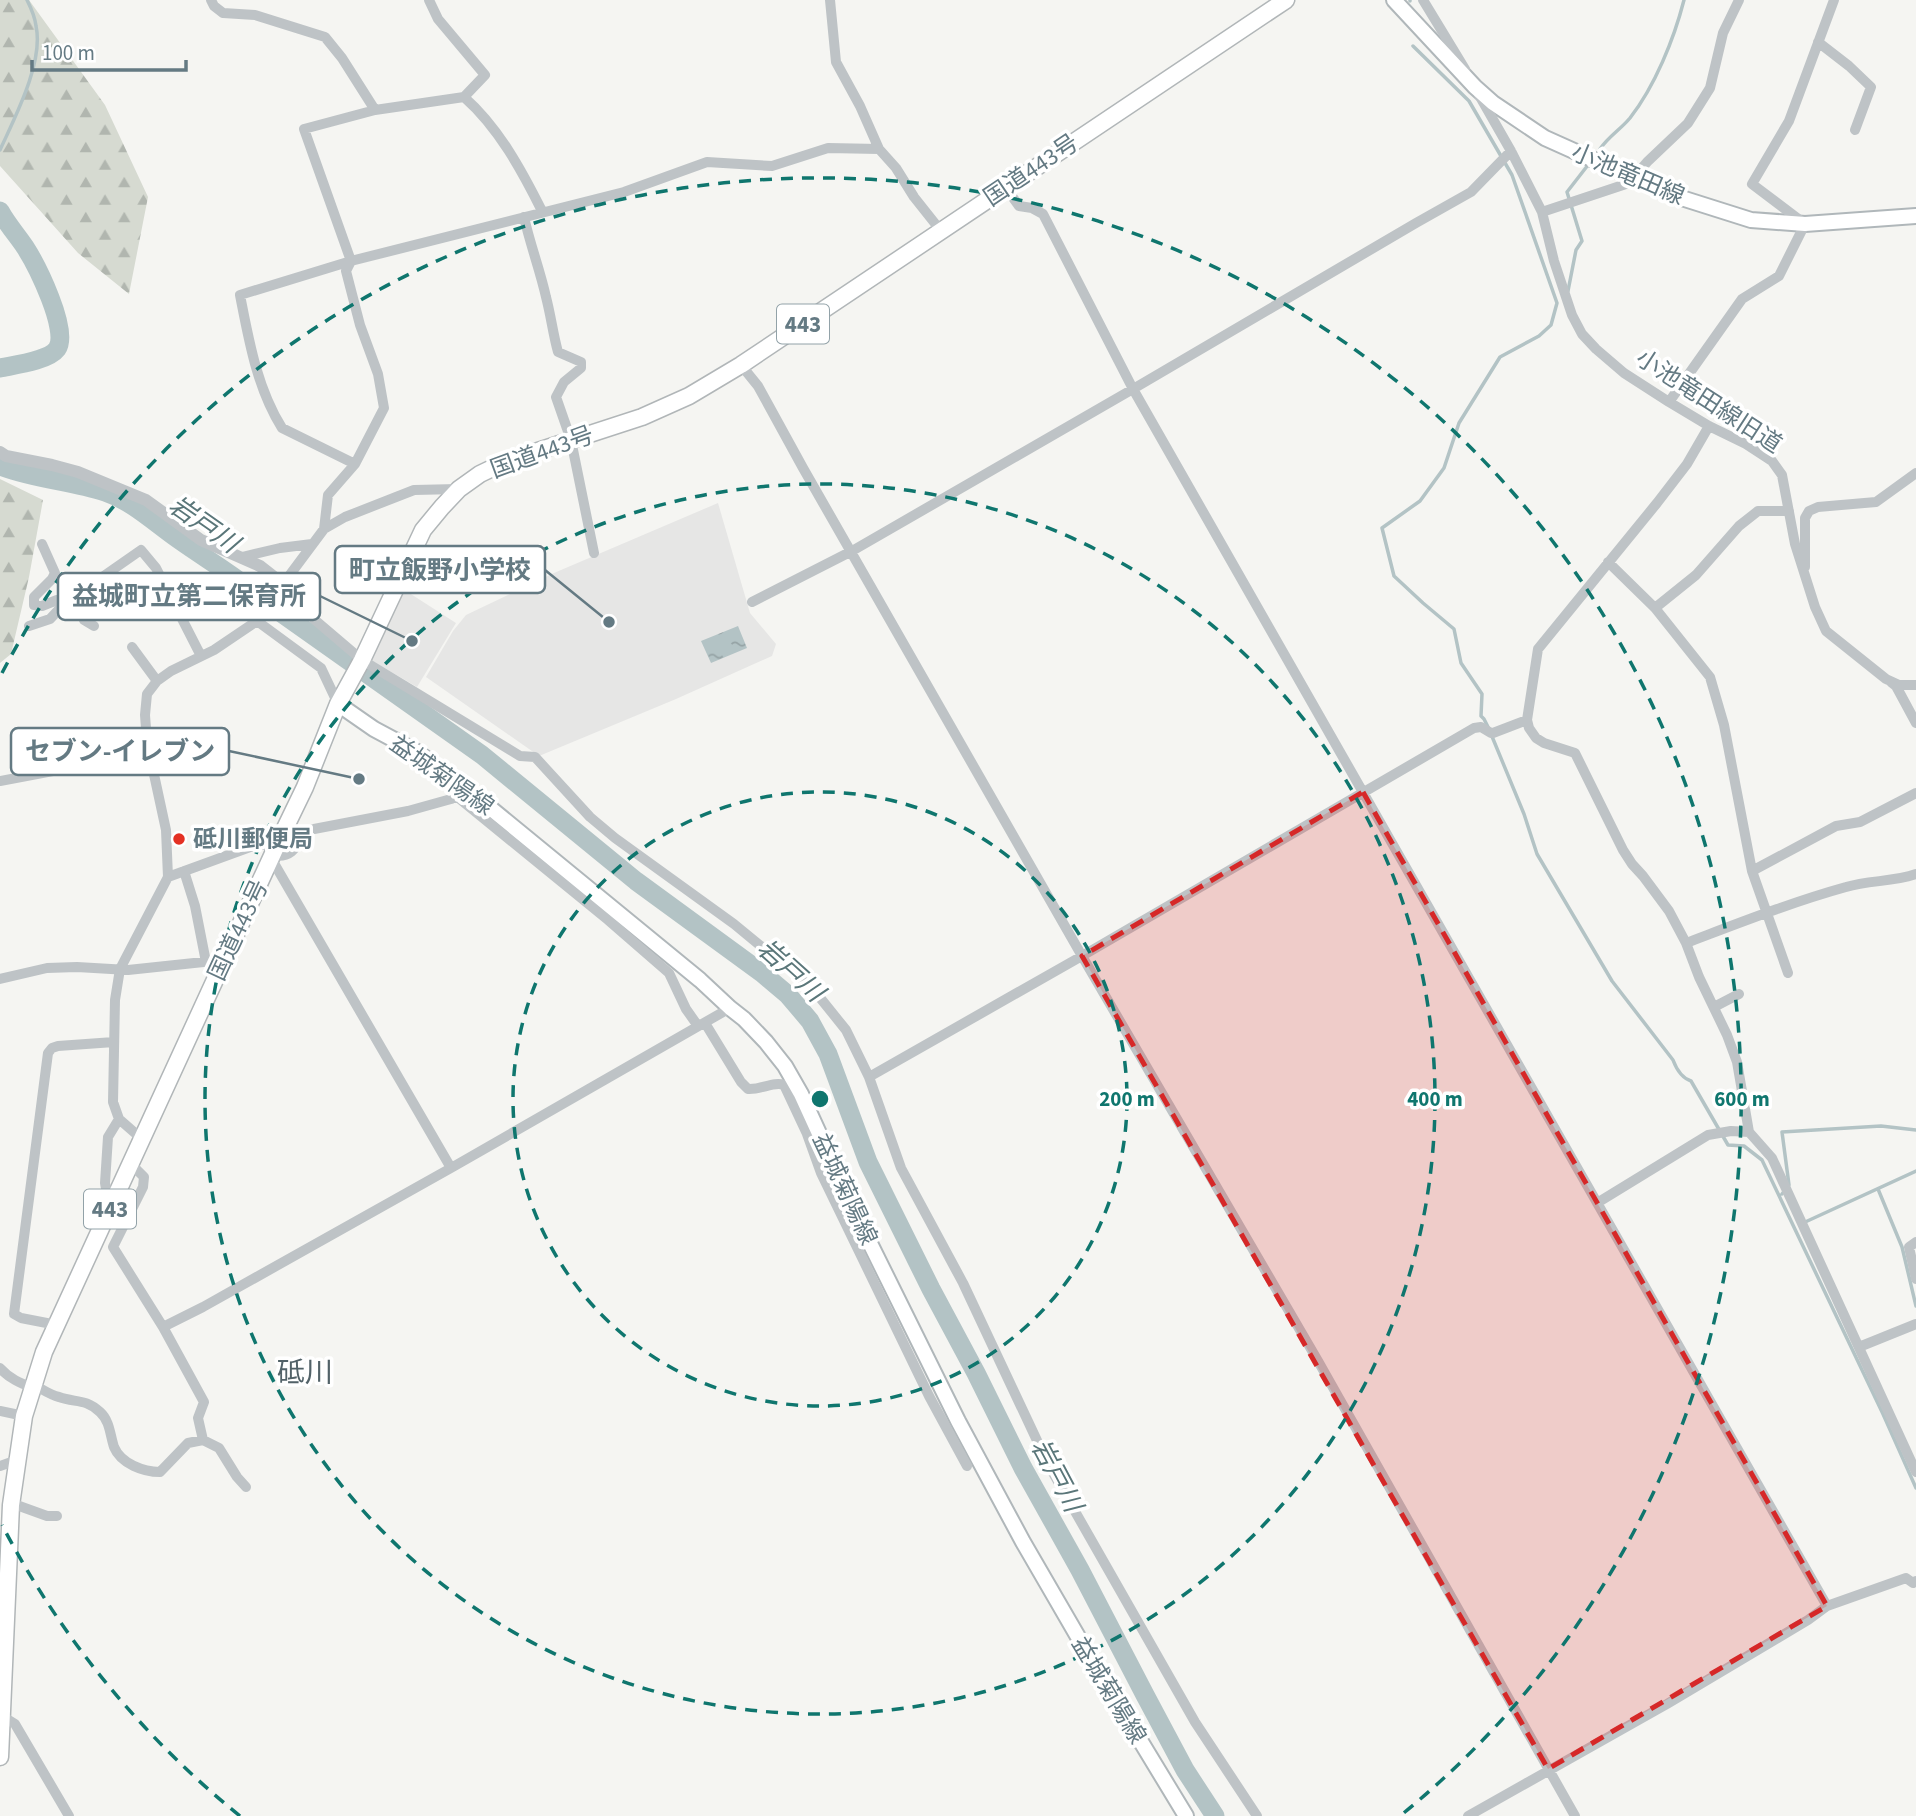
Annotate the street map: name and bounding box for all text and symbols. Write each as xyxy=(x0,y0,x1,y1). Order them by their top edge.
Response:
scale bar xyxy=(32,28,186,72)
text: 100 m xyxy=(42,38,95,68)
street label: 国道443号 xyxy=(977,126,1086,215)
street label: 小池竜田線 xyxy=(1566,135,1690,214)
road number: 443 xyxy=(777,304,829,344)
street label: 小池竜田線旧道 xyxy=(1629,341,1789,462)
street label: 国道443号 xyxy=(486,418,599,487)
water label: 岩戸川 xyxy=(161,487,249,564)
callout: 町立飯野小学校 xyxy=(335,546,545,593)
text: 町立飯野小学校 xyxy=(349,552,531,589)
callout: 益城町立第二保育所 xyxy=(58,573,320,620)
text: 益城町立第二保育所 xyxy=(72,578,306,615)
street label: 益城菊陽線 xyxy=(383,727,501,824)
callout: セブン-イレブン xyxy=(11,728,229,775)
text: セブン-イレブン xyxy=(25,733,215,770)
place label: 砥川郵便局 xyxy=(193,822,313,857)
marker: 砥川郵便局 xyxy=(171,831,187,847)
street label: 国道443号 xyxy=(200,874,277,986)
water label: 岩戸川 xyxy=(749,931,834,1012)
text: 200 m xyxy=(1099,1084,1155,1114)
text: 400 m xyxy=(1407,1084,1463,1114)
text: 600 m xyxy=(1714,1084,1770,1114)
centre of rings xyxy=(808,1087,832,1111)
street label: 益城菊陽線 xyxy=(803,1127,886,1251)
road number: 443 xyxy=(84,1190,136,1228)
district label: 砥川 xyxy=(277,1353,333,1393)
water label: 岩戸川 xyxy=(1022,1432,1093,1521)
street label: 益城菊陽線 xyxy=(1063,1630,1154,1751)

